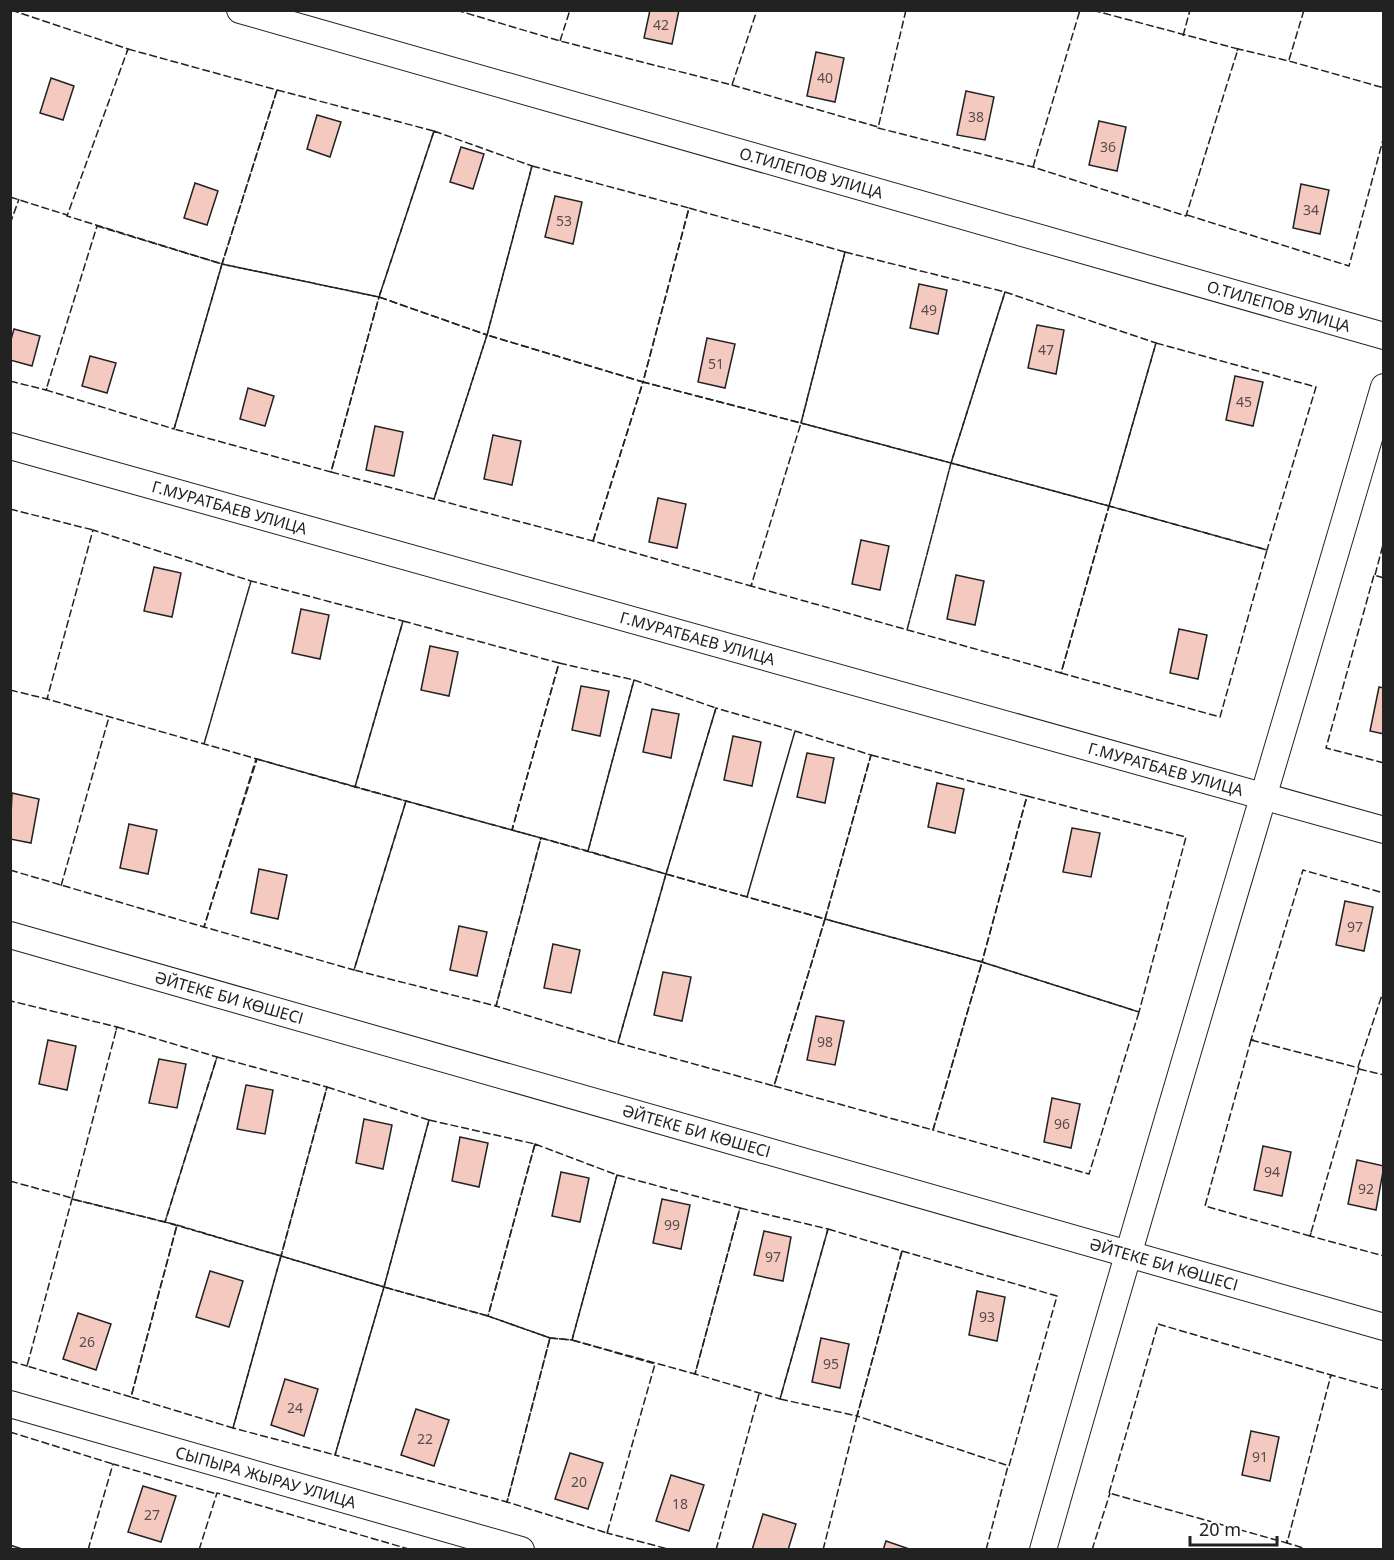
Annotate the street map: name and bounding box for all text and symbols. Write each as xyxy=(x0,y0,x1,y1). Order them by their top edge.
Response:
house number: 42 xyxy=(653,15,669,34)
house number: 40 xyxy=(817,68,833,87)
house number: 38 xyxy=(968,107,984,126)
house number: 36 xyxy=(1100,137,1116,156)
street label: О.ТИЛЕПОВ УЛИЦА xyxy=(737,142,886,204)
house number: 34 xyxy=(1303,200,1319,219)
house number: 53 xyxy=(556,211,572,230)
street label: О.ТИЛЕПОВ УЛИЦА xyxy=(1204,275,1354,337)
house number: 49 xyxy=(921,300,937,319)
house number: 47 xyxy=(1038,340,1054,359)
house number: 51 xyxy=(708,354,724,373)
house number: 45 xyxy=(1236,392,1252,411)
street label: Г.МУРАТБАЕВ УЛИЦА xyxy=(149,475,310,540)
street label: Г.МУРАТБАЕВ УЛИЦА xyxy=(618,606,779,671)
street label: Г.МУРАТБАЕВ УЛИЦА xyxy=(1086,737,1247,801)
house number: 97 xyxy=(1347,917,1363,936)
street label: ӘЙТЕКЕ БИ КӨШЕСІ xyxy=(152,966,306,1029)
house number: 98 xyxy=(817,1032,833,1051)
street label: ӘЙТЕКЕ БИ КӨШЕСІ xyxy=(620,1099,773,1163)
house number: 96 xyxy=(1054,1114,1070,1133)
house number: 94 xyxy=(1264,1162,1280,1181)
house number: 92 xyxy=(1358,1179,1374,1198)
house number: 99 xyxy=(664,1215,680,1234)
street label: ӘЙТЕКЕ БИ КӨШЕСІ xyxy=(1087,1233,1241,1296)
house number: 97 xyxy=(765,1247,781,1266)
house number: 93 xyxy=(979,1307,995,1326)
house number: 26 xyxy=(79,1332,95,1351)
house number: 95 xyxy=(823,1354,839,1373)
house number: 24 xyxy=(287,1398,303,1417)
house number: 22 xyxy=(417,1429,433,1448)
street label: СЫПЫРА ЖЫРАУ УЛИЦА xyxy=(173,1441,359,1514)
house number: 91 xyxy=(1252,1447,1268,1466)
house number: 20 xyxy=(571,1472,587,1491)
house number: 18 xyxy=(672,1494,688,1513)
house number: 27 xyxy=(144,1505,160,1524)
scale bar xyxy=(1190,1509,1277,1547)
text: 20 m xyxy=(1199,1517,1241,1541)

